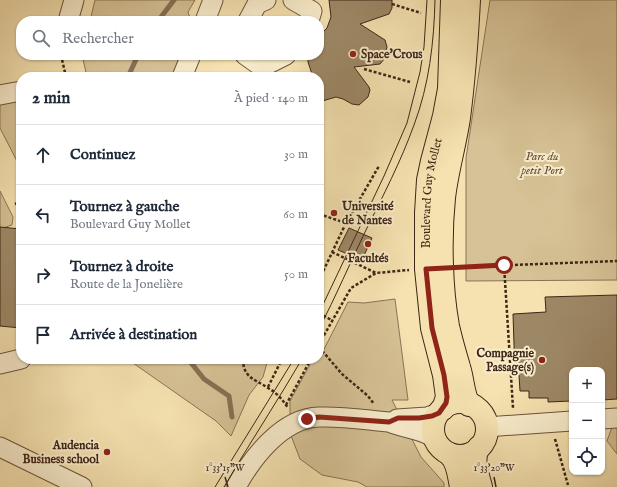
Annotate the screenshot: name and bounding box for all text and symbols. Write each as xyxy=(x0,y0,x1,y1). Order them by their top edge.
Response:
search box xyxy=(16,16,324,60)
icon: search xyxy=(30,27,52,49)
text: Rechercher xyxy=(62,29,134,48)
place label: Space'Crous xyxy=(361,47,423,63)
marker: Space'Crous xyxy=(348,49,358,59)
text: 2 min xyxy=(32,88,70,109)
text: À pied · 140 m xyxy=(234,90,308,107)
street label: Boulevard Guy Mollet xyxy=(419,136,446,248)
icon: ahead xyxy=(32,144,54,166)
text: Continuez xyxy=(70,145,135,164)
text: 30 m xyxy=(284,146,308,163)
park label: Parc du petit Port xyxy=(519,149,564,178)
text: Tournez à gauche xyxy=(70,197,179,216)
place label: Université de Nantes xyxy=(341,199,394,228)
icon: left xyxy=(32,204,54,226)
text: 60 m xyxy=(283,206,308,223)
marker: Université de Nantes xyxy=(329,208,339,218)
text: Boulevard Guy Mollet xyxy=(70,216,191,233)
marker: Facultés xyxy=(363,239,373,249)
place label: Facultés xyxy=(347,251,389,266)
route start xyxy=(495,256,513,274)
text: Tournez à droite xyxy=(70,257,173,276)
icon: right xyxy=(32,264,54,286)
text: 50 m xyxy=(284,266,308,283)
text: Route de la Jonelière xyxy=(70,276,183,293)
icon: arrive xyxy=(32,324,54,346)
text: Arrivée à destination xyxy=(70,325,197,344)
place label: Compagnie Passage(s) xyxy=(476,346,534,376)
marker: Compagnie Passage(s) xyxy=(537,355,547,365)
map controls xyxy=(569,367,605,475)
button: + xyxy=(569,367,605,403)
button: − xyxy=(569,403,605,439)
route end xyxy=(298,410,316,428)
place label: Audencia Business school xyxy=(23,438,100,467)
button: locate xyxy=(569,439,605,475)
marker: Audencia Business school xyxy=(102,447,112,457)
text: 1°33'15"W xyxy=(206,462,245,475)
text: 1°33'20"W xyxy=(473,462,515,475)

